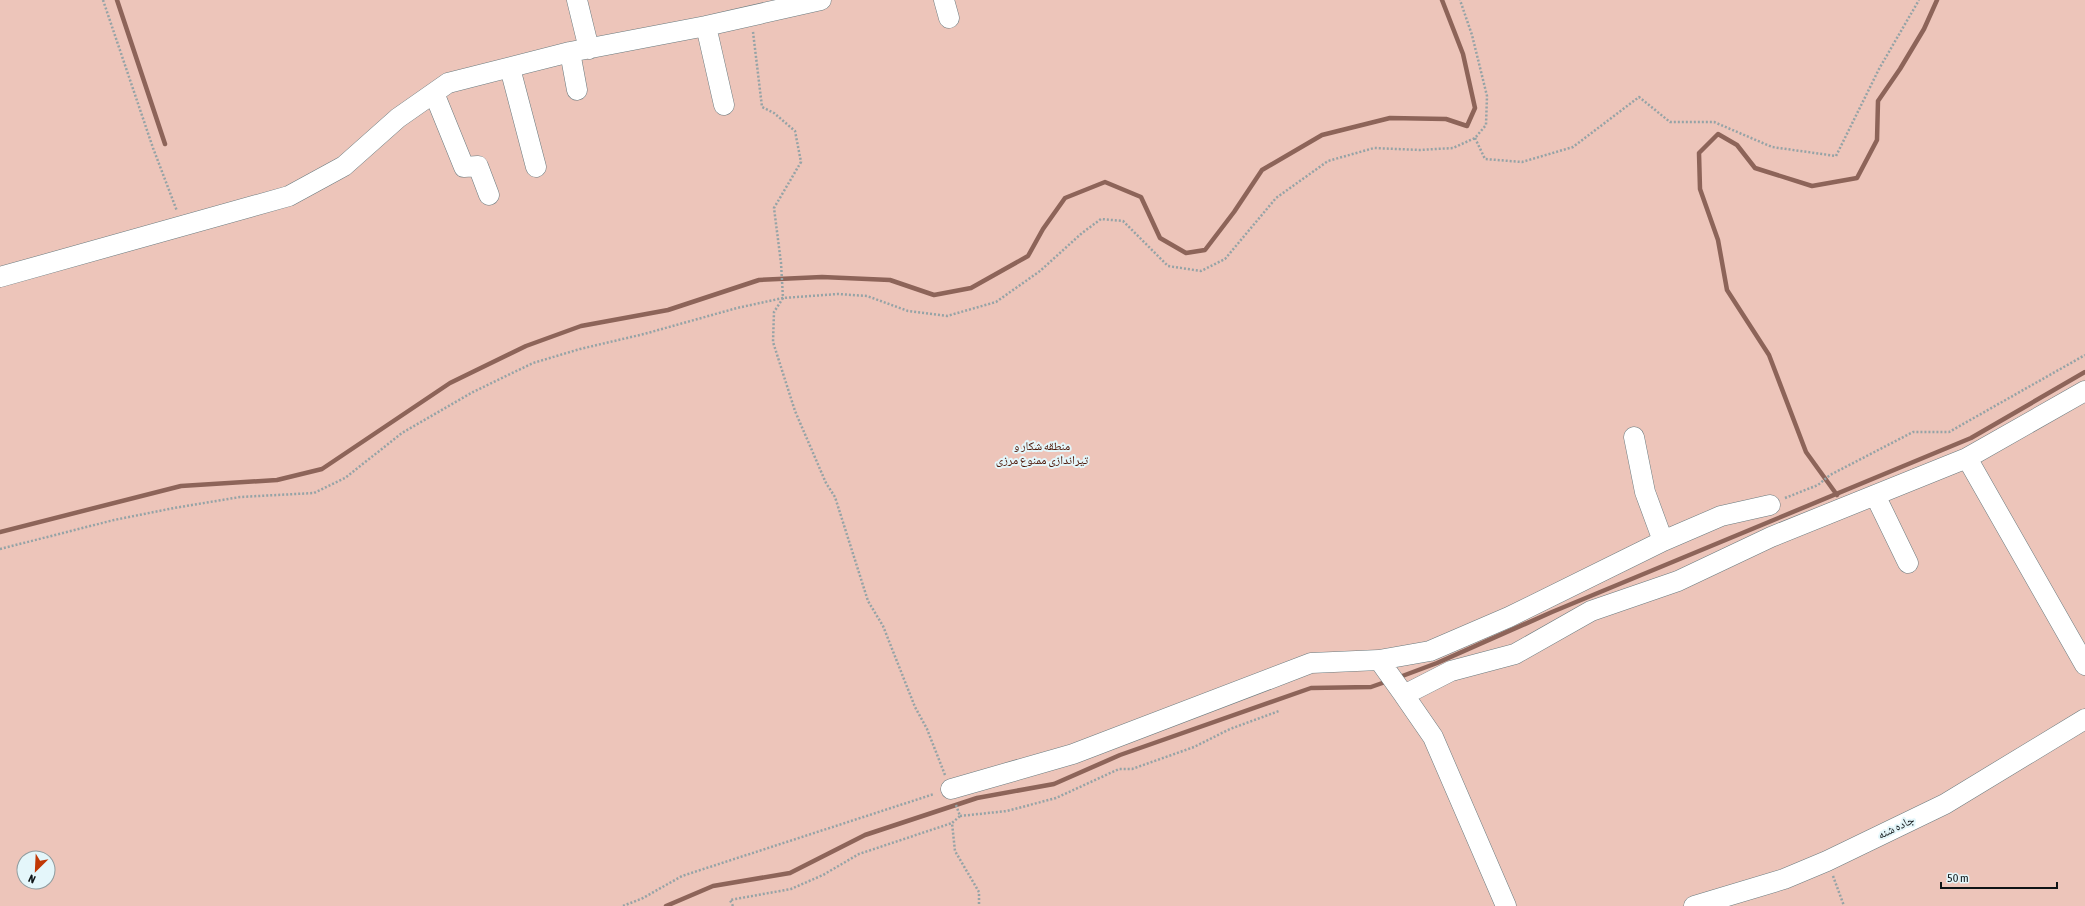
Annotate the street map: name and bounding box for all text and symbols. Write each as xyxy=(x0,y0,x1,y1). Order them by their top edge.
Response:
park label: منطقه شکار و تیراندازی ممنوع مرزی xyxy=(996,439,1089,468)
street label: جاده شنه xyxy=(1875,812,1917,842)
north arrow xyxy=(16,850,56,890)
scale bar xyxy=(1941,864,2057,890)
text: 50 m xyxy=(1947,871,1969,885)
text: N xyxy=(27,872,37,886)

